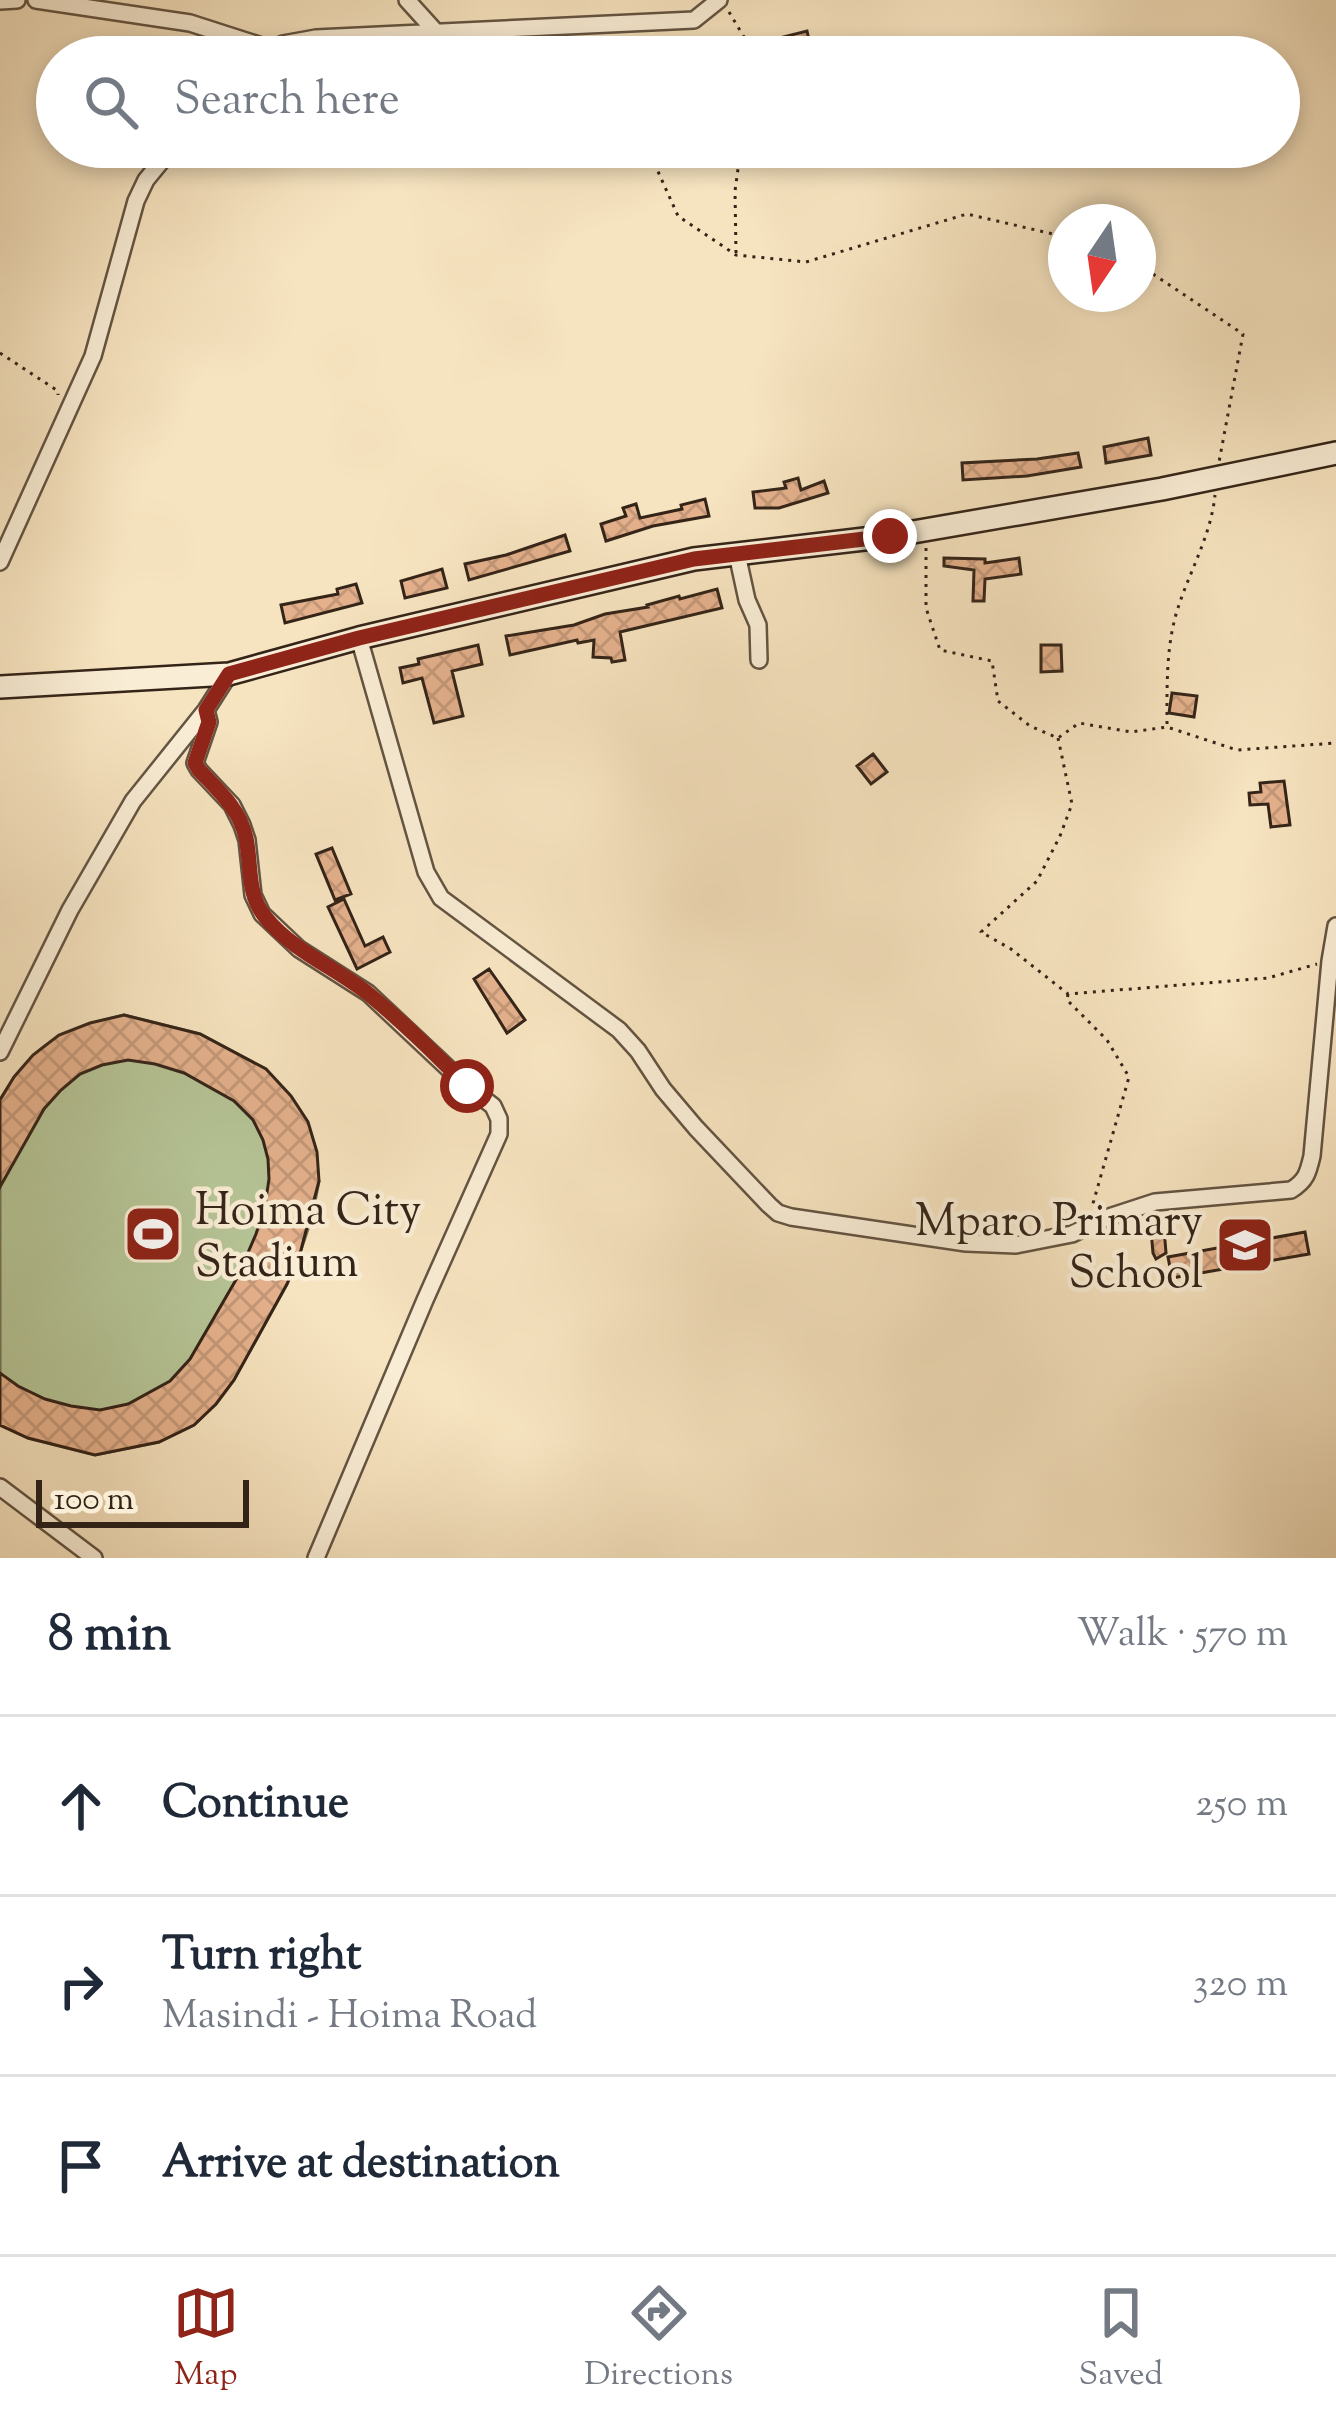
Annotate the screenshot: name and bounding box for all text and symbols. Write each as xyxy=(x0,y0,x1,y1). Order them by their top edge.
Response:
search box xyxy=(36,36,1300,168)
icon: search xyxy=(78,69,144,135)
text: Search here xyxy=(174,70,400,135)
north arrow xyxy=(1048,204,1156,312)
route end xyxy=(863,509,917,563)
route start xyxy=(440,1059,494,1113)
place label: Hoima City Stadium xyxy=(195,1181,422,1298)
place label: Mparo Primary School xyxy=(915,1192,1203,1309)
sports icon: Hoima City Stadium xyxy=(122,1203,184,1265)
school or university icon: Mparo Primary School xyxy=(1214,1214,1276,1276)
scale bar xyxy=(36,1474,249,1527)
text: 100 m xyxy=(54,1477,134,1525)
text: 8 min xyxy=(48,1600,171,1673)
text: Walk · 570 m xyxy=(1077,1608,1288,1664)
icon: ahead xyxy=(48,1773,114,1839)
text: Continue xyxy=(162,1773,349,1838)
text: 250 m xyxy=(1195,1778,1288,1834)
text: Turn right xyxy=(162,1925,361,1990)
icon: right xyxy=(48,1953,114,2019)
text: 320 m xyxy=(1193,1958,1288,2014)
text: Masindi - Hoima Road xyxy=(162,1990,537,2046)
icon: arrive xyxy=(48,2133,114,2199)
text: Arrive at destination xyxy=(162,2133,560,2198)
tab: Map xyxy=(173,2280,239,2400)
tab: Directions xyxy=(584,2280,733,2400)
tab: Saved xyxy=(1079,2280,1163,2400)

